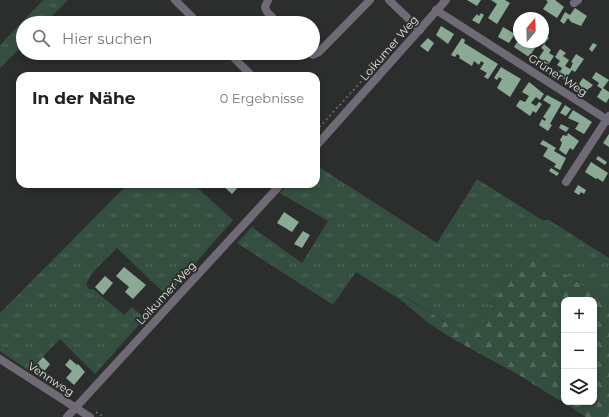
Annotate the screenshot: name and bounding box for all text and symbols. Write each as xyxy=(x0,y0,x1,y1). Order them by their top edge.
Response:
north arrow xyxy=(513,12,549,48)
street label: Loikumer Weg xyxy=(357,13,421,83)
search box xyxy=(16,16,320,60)
icon: search xyxy=(30,27,52,49)
text: Hier suchen xyxy=(62,29,152,48)
street label: Grüner Weg xyxy=(526,51,590,99)
text: In der Nähe xyxy=(32,88,136,108)
text: 0 Ergebnisse xyxy=(220,90,304,106)
street label: Loikumer Weg xyxy=(133,258,199,328)
map controls xyxy=(561,297,597,405)
button: + xyxy=(561,297,597,333)
button: − xyxy=(561,333,597,369)
street label: Vennweg xyxy=(25,359,77,399)
button: layers xyxy=(561,369,597,405)

